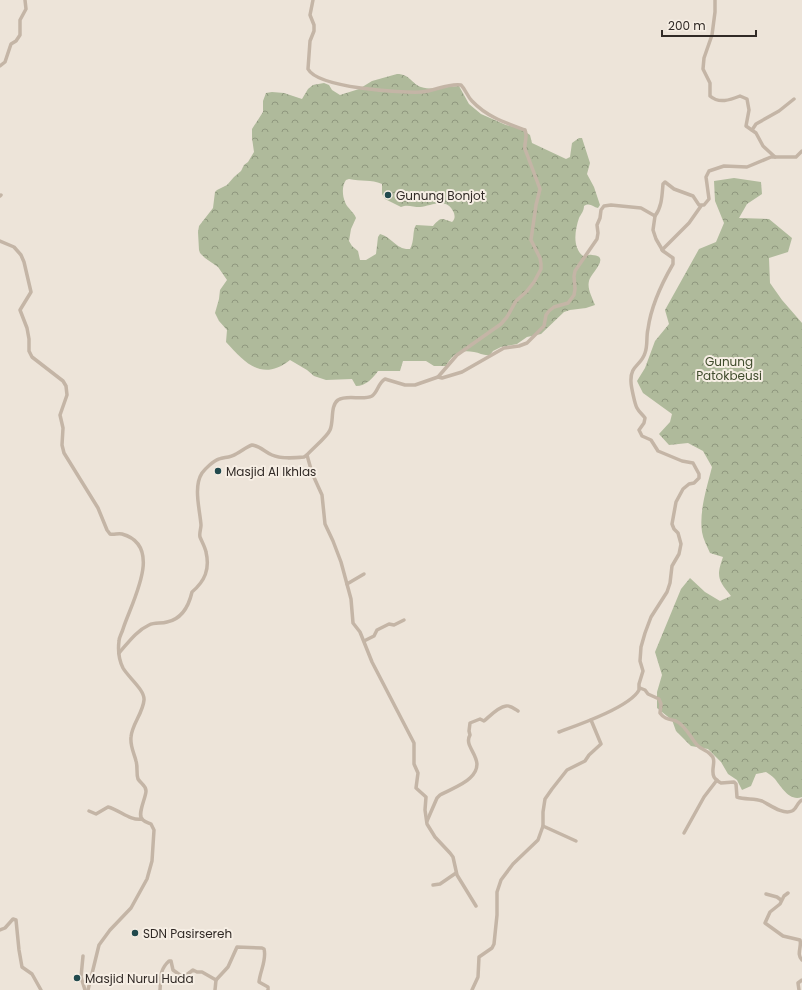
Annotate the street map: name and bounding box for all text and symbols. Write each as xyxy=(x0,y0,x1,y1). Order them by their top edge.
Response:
scale bar xyxy=(662,12,756,38)
text: 200 m xyxy=(668,17,706,34)
place label: Gunung Bonjot xyxy=(396,187,485,204)
marker: Gunung Bonjot xyxy=(383,190,393,200)
park label: Gunung Patokbeusi xyxy=(696,353,762,384)
place label: Masjid Al Ikhlas xyxy=(226,463,316,480)
marker: Masjid Al Ikhlas xyxy=(213,466,223,476)
place label: SDN Pasirsereh xyxy=(143,925,232,942)
marker: SDN Pasirsereh xyxy=(130,928,140,938)
place label: Masjid Nurul Huda xyxy=(85,970,194,987)
marker: Masjid Nurul Huda xyxy=(72,973,82,983)

